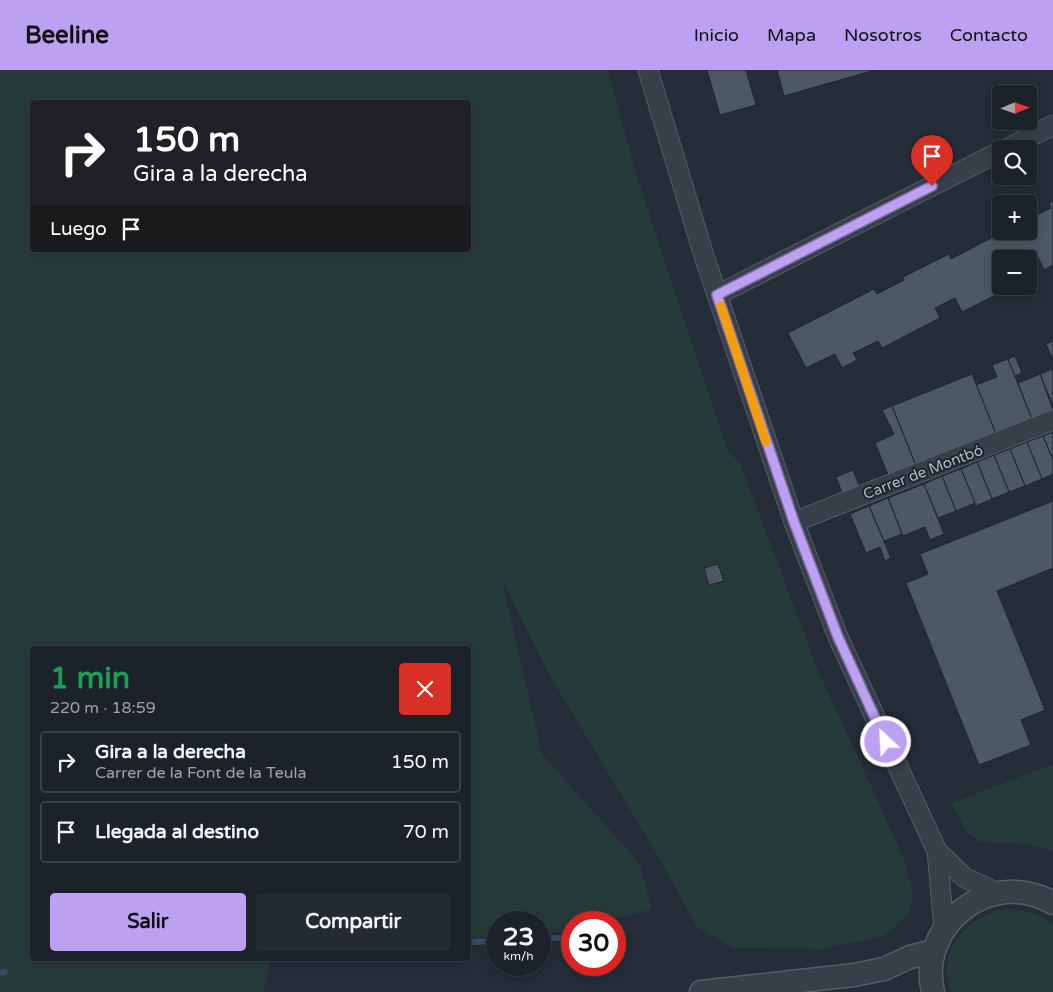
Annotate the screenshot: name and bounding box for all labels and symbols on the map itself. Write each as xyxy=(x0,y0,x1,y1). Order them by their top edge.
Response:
north arrow xyxy=(992,85,1038,130)
pin xyxy=(911,135,953,186)
street label: Carrer de Montbó xyxy=(861,441,985,503)
position arrow xyxy=(859,715,911,767)
speed limit sign: 30 xyxy=(561,911,626,976)

